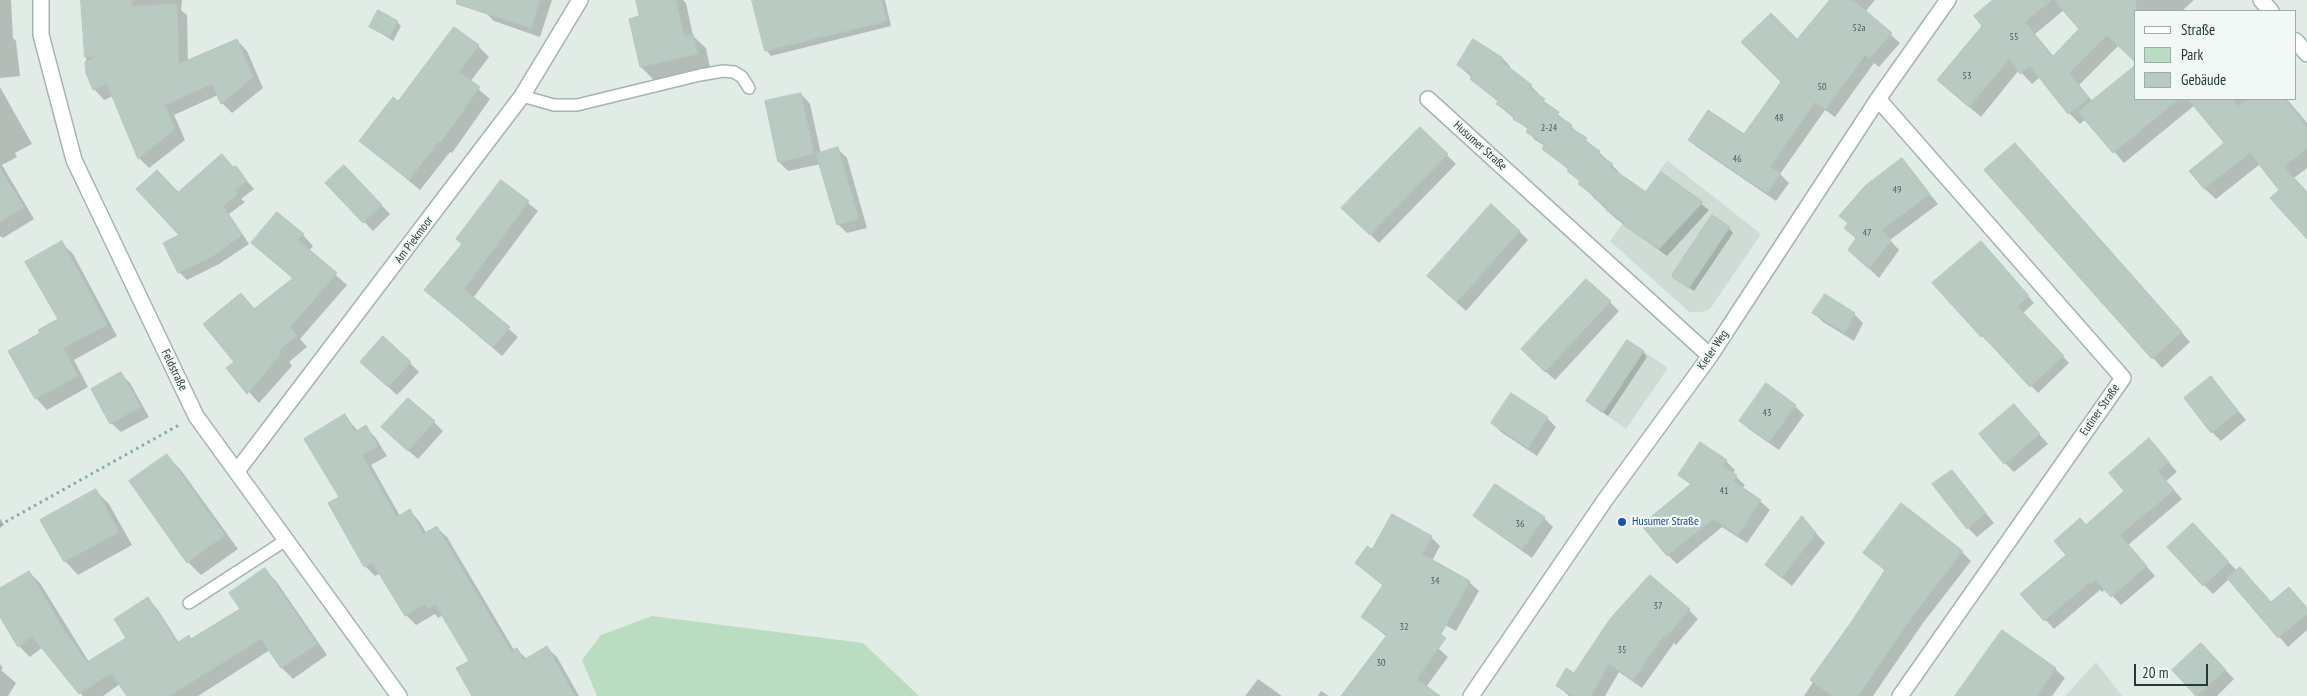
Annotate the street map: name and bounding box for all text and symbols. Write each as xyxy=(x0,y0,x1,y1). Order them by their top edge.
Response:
legend xyxy=(2134,10,2297,100)
text: Straße xyxy=(2181,20,2215,39)
house number: 52a xyxy=(1853,22,1865,34)
house number: 55 xyxy=(2010,31,2018,43)
text: Park xyxy=(2181,45,2203,64)
house number: 53 xyxy=(1963,70,1971,82)
text: Gebäude xyxy=(2181,70,2226,89)
house number: 50 xyxy=(1818,81,1826,93)
house number: 48 xyxy=(1775,112,1783,124)
street label: Husumer Straße xyxy=(1450,118,1510,174)
house number: 2-24 xyxy=(1541,122,1557,134)
house number: 46 xyxy=(1733,153,1741,165)
house number: 49 xyxy=(1893,184,1901,196)
street label: Am Piekmoor xyxy=(392,214,436,266)
house number: 47 xyxy=(1863,227,1871,239)
street label: Kieler Weg xyxy=(1695,327,1731,373)
street label: Feldstraße xyxy=(158,347,190,393)
street label: Eutiner Straße xyxy=(2077,381,2123,439)
house number: 43 xyxy=(1763,407,1771,419)
house number: 41 xyxy=(1720,485,1728,497)
place label: Husumer Straße xyxy=(1632,515,1699,529)
marker: Husumer Straße xyxy=(1616,516,1628,528)
house number: 36 xyxy=(1516,518,1524,530)
house number: 34 xyxy=(1431,575,1439,587)
house number: 37 xyxy=(1654,600,1662,612)
house number: 32 xyxy=(1400,621,1408,633)
house number: 35 xyxy=(1618,644,1626,656)
scale bar xyxy=(2137,654,2211,686)
house number: 30 xyxy=(1377,657,1385,669)
text: 20 m xyxy=(2142,663,2168,682)

